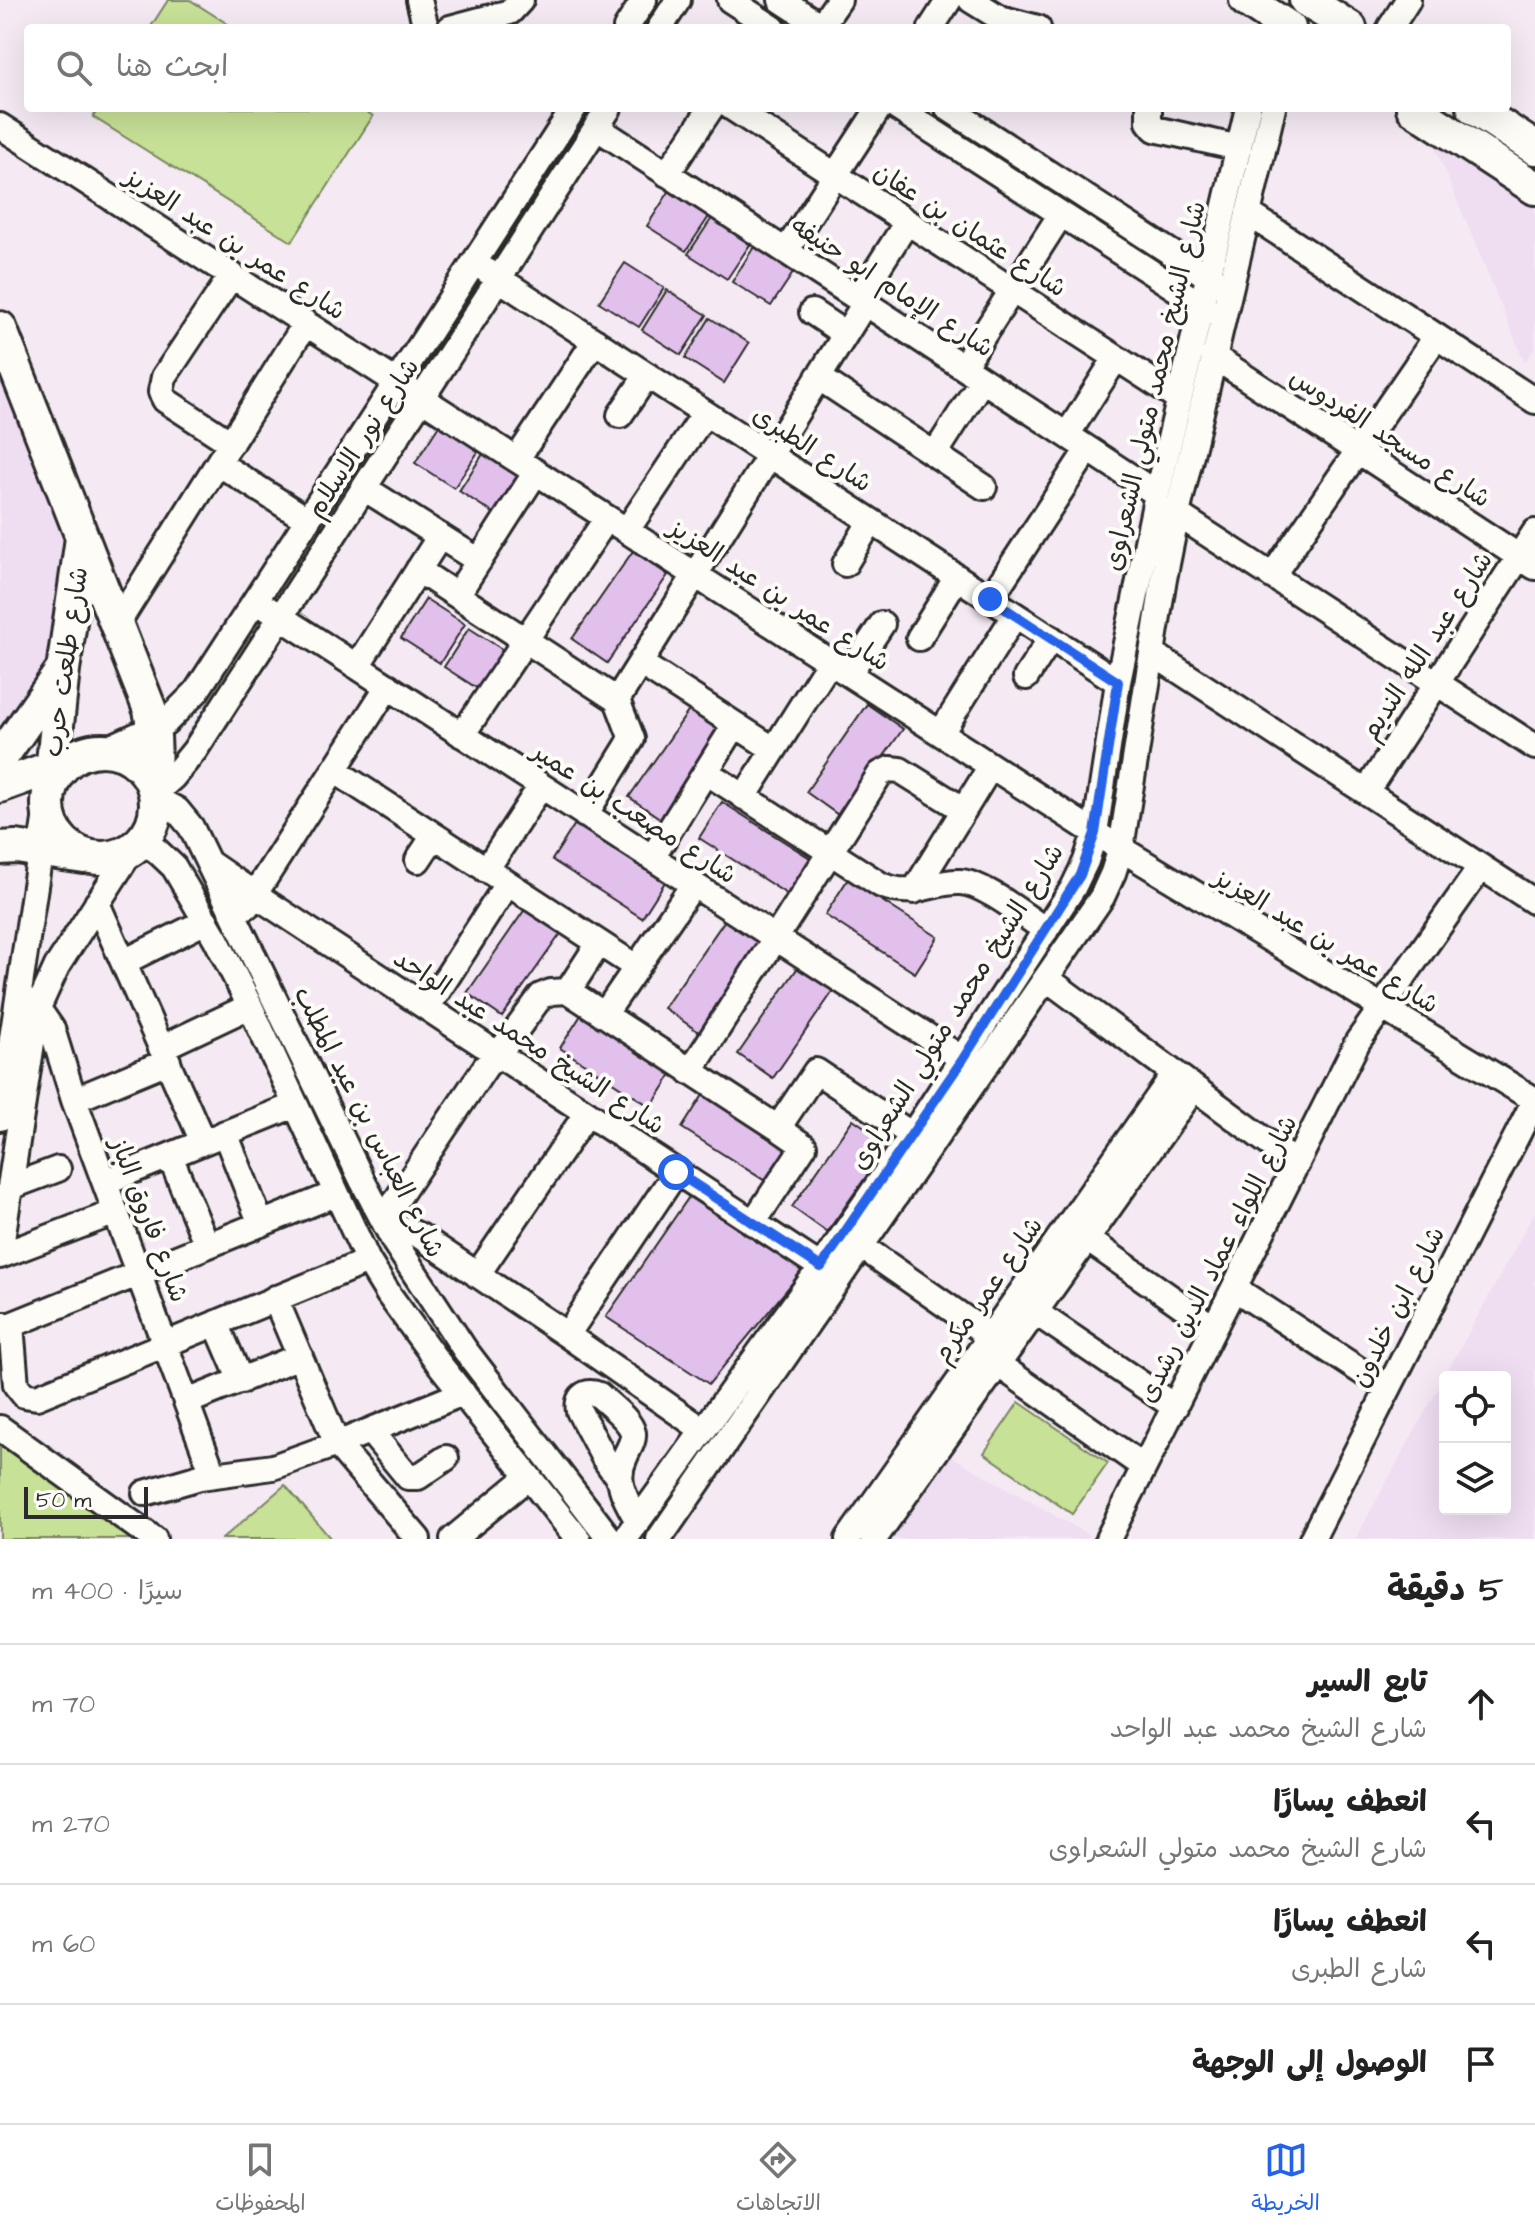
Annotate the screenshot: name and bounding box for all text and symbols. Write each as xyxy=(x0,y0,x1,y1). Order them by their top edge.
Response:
search box xyxy=(24,24,1511,112)
icon: search xyxy=(52,46,96,90)
text: ابحث هنا xyxy=(116,46,228,88)
street label: شارع عثمان بن عفان xyxy=(866,154,1074,306)
street label: شارع عمر بن عبد العزيز xyxy=(116,158,353,329)
street label: شارع الشيخ محمد متولي الشعراوى xyxy=(1095,198,1219,575)
street label: شارع الإمام ابو حنيفه xyxy=(783,208,1000,367)
street label: شارع نور الاسلام xyxy=(298,351,429,525)
street label: شارع مسجد الفردوس xyxy=(1283,360,1497,516)
street label: شارع الطبرى xyxy=(745,397,879,501)
street label: شارع عمر بن عبد العزيز xyxy=(660,509,897,680)
street label: شارع عبد الله النديم xyxy=(1352,545,1502,748)
street label: شارع طلعت حرب xyxy=(35,565,97,759)
route end xyxy=(972,581,1008,617)
street label: شارع مصعب بن عمير xyxy=(523,732,743,893)
street label: شارع الشيخ محمد متولي الشعراوى xyxy=(841,837,1076,1179)
street label: شارع عمر بن عبد العزيز xyxy=(1205,858,1445,1023)
street label: شارع الشيخ محمد عبد الواحد xyxy=(386,940,672,1144)
street label: شارع العباس بن عبد المطلب xyxy=(285,980,453,1264)
street label: شارع اللواء عماد الدين رشدى xyxy=(1130,1109,1306,1409)
street label: شارع فاروق الباز xyxy=(100,1130,197,1308)
route start xyxy=(658,1154,694,1190)
street label: شارع عمر مكرم xyxy=(924,1210,1053,1371)
street label: شارع ابن خلدون xyxy=(1342,1220,1454,1394)
map controls xyxy=(1439,1371,1511,1515)
button: locate xyxy=(1439,1371,1511,1443)
button: layers xyxy=(1439,1443,1511,1515)
scale bar xyxy=(24,1483,148,1519)
text: 50 m xyxy=(36,1485,91,1516)
text: 5 دقيقة xyxy=(1387,1566,1503,1614)
text: سيرًا · 400 m xyxy=(32,1573,183,1609)
text: تابع السير xyxy=(1308,1661,1427,1703)
icon: ahead xyxy=(1459,1682,1503,1726)
text: 70 m xyxy=(32,1686,95,1722)
text: شارع الشيخ محمد عبد الواحد xyxy=(1110,1711,1427,1747)
text: انعطف يسارًا xyxy=(1273,1781,1427,1823)
icon: left xyxy=(1459,1802,1503,1846)
text: 270 m xyxy=(32,1806,110,1842)
text: شارع الشيخ محمد متولي الشعراوى xyxy=(1048,1831,1427,1867)
text: انعطف يسارًا xyxy=(1273,1901,1427,1943)
icon: left xyxy=(1459,1922,1503,1966)
text: 60 m xyxy=(32,1926,95,1962)
text: شارع الطبرى xyxy=(1291,1951,1427,1987)
text: الوصول إلى الوجهة xyxy=(1192,2042,1427,2084)
icon: arrive xyxy=(1459,2042,1503,2086)
tab: المحفوظات xyxy=(215,2138,306,2222)
tab: الاتجاهات xyxy=(736,2138,821,2222)
tab: الخريطة xyxy=(1251,2138,1320,2222)

